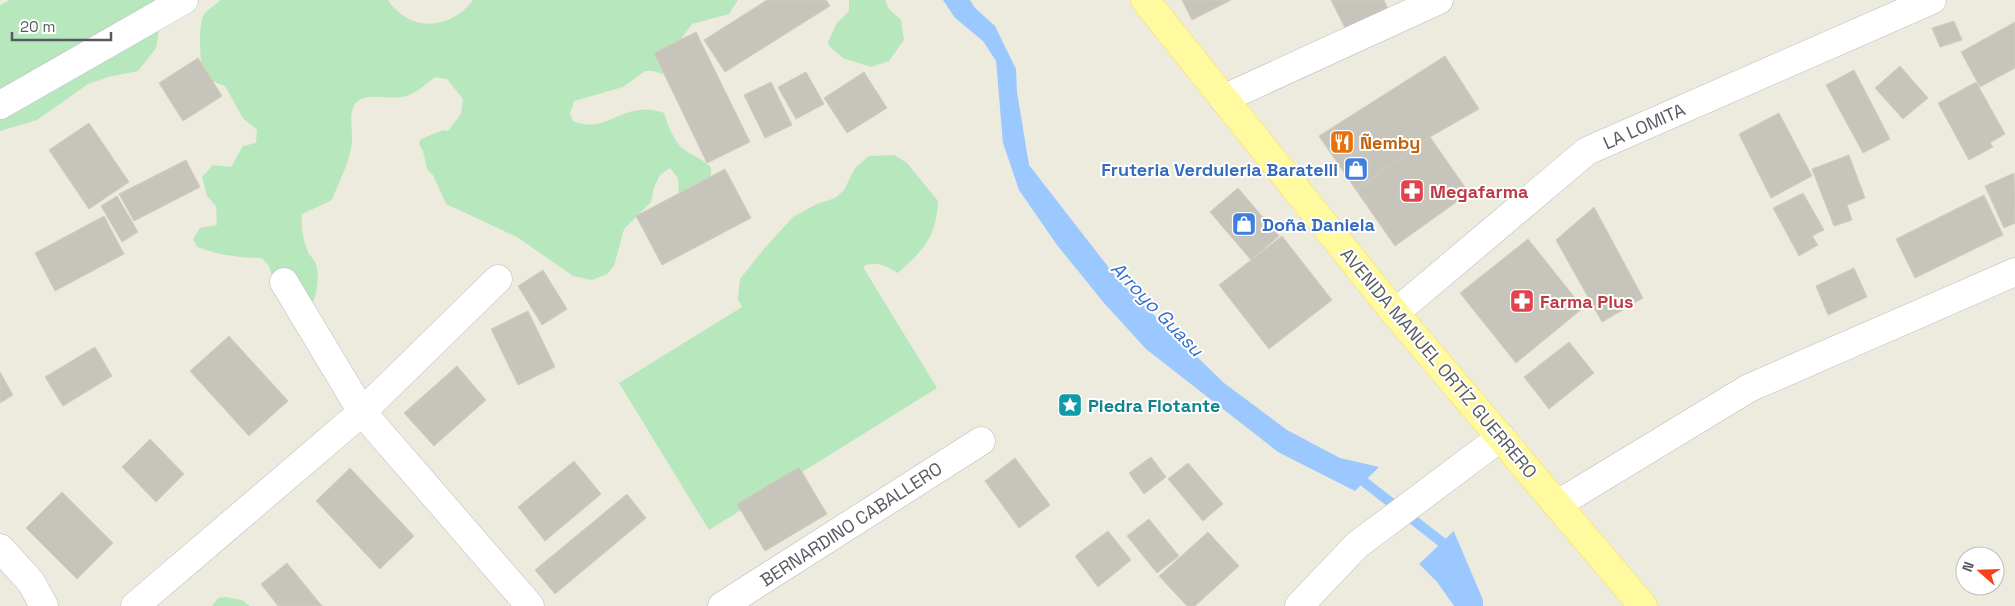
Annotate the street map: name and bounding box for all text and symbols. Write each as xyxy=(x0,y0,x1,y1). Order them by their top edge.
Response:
scale bar xyxy=(12,10,111,42)
text: 20 m xyxy=(20,17,55,36)
street label: LA LOMITA xyxy=(1599,98,1689,154)
restaurant icon: Ñemby xyxy=(1329,129,1355,155)
place label: Ñemby xyxy=(1360,131,1420,154)
shop icon: Fruteria Verduleria Baratelli xyxy=(1343,156,1369,182)
place label: Fruteria Verduleria Baratelli xyxy=(1101,158,1338,181)
pharmacy icon: Megafarma xyxy=(1399,178,1425,204)
place label: Megafarma xyxy=(1430,180,1529,203)
shop icon: Doña Daniela xyxy=(1231,211,1257,237)
place label: Doña Daniela xyxy=(1262,213,1376,236)
street label: AVENIDA MANUEL ORTÍZ GUERRERO xyxy=(1336,243,1542,483)
water label: Arroyo Guasu xyxy=(1105,256,1210,363)
pharmacy icon: Farma Plus xyxy=(1509,288,1535,314)
place label: Farma Plus xyxy=(1540,290,1634,313)
place icon: Piedra Flotante xyxy=(1057,392,1083,418)
place label: Piedra Flotante xyxy=(1088,394,1220,417)
street label: BERNARDINO CABALLERO xyxy=(756,457,946,591)
north arrow xyxy=(1955,546,2005,596)
text: N xyxy=(1958,559,1978,574)

